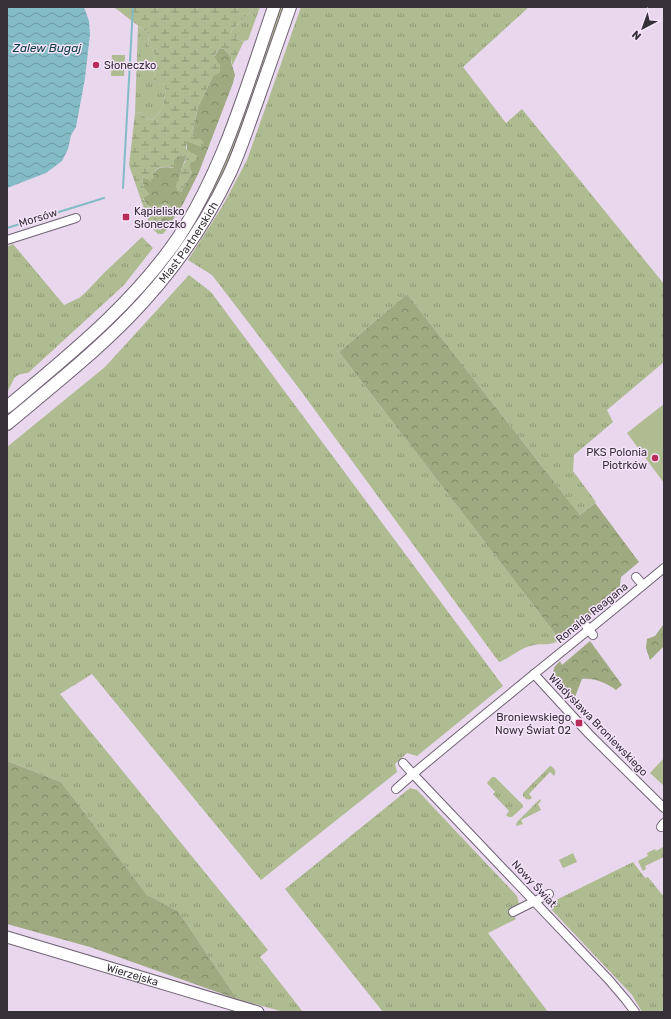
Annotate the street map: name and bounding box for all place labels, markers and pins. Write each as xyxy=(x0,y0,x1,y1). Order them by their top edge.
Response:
place label: Słoneczko xyxy=(104,59,156,72)
marker: Słoneczko xyxy=(91,60,101,70)
place label: Kąpielisko Słoneczko xyxy=(134,205,186,231)
marker: Kąpielisko Słoneczko xyxy=(121,212,131,222)
place label: PKS Polonia Piotrków xyxy=(586,446,647,472)
marker: PKS Polonia Piotrków xyxy=(650,453,660,463)
place label: Broniewskiego Nowy Świat 02 xyxy=(495,711,571,737)
marker: Broniewskiego Nowy Świat 02 xyxy=(574,718,584,728)

